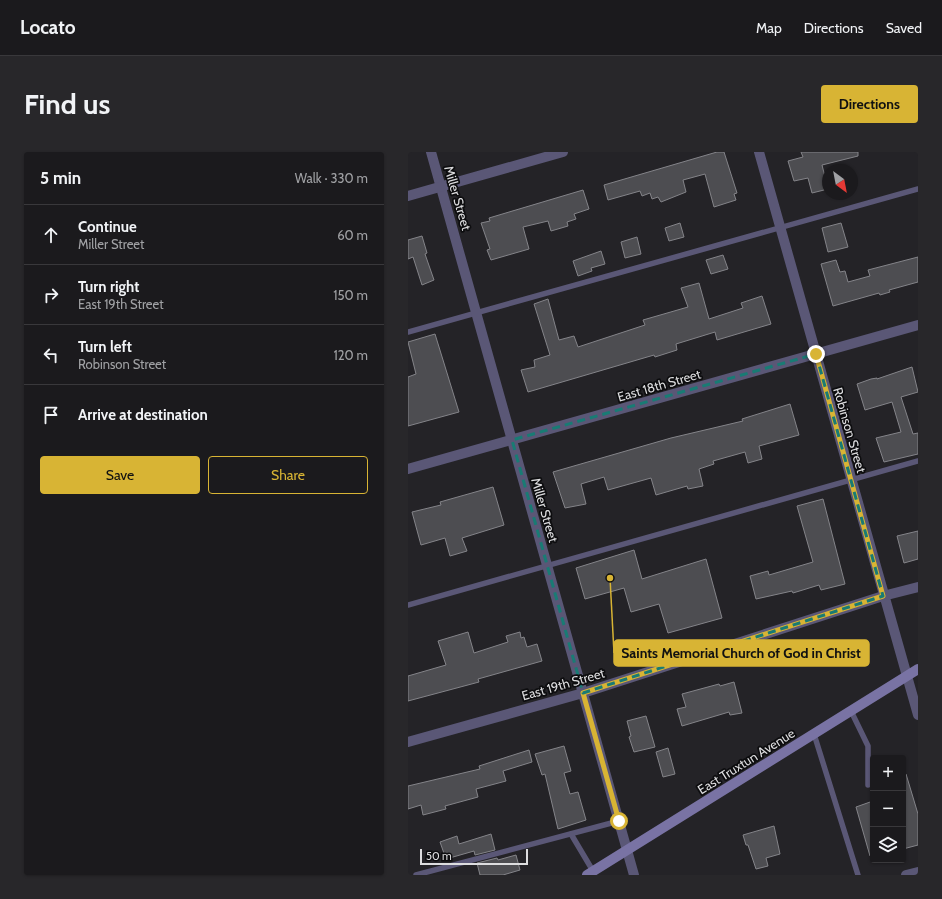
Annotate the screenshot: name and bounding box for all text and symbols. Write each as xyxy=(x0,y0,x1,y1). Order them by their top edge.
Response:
text: Locato xyxy=(20,16,76,39)
text: Map xyxy=(756,19,782,37)
text: Directions xyxy=(804,19,864,37)
text: Saved xyxy=(886,19,922,37)
button: Directions xyxy=(821,85,918,123)
text: Find us xyxy=(24,87,110,121)
street label: Miller Street xyxy=(441,164,475,233)
north arrow xyxy=(822,164,858,200)
text: 5 min xyxy=(40,168,81,188)
text: Walk · 330 m xyxy=(295,170,368,186)
text: Continue xyxy=(78,218,137,236)
icon: ahead xyxy=(40,224,62,246)
text: 60 m xyxy=(337,227,368,243)
text: Miller Street xyxy=(78,236,144,252)
text: Turn right xyxy=(78,278,139,296)
icon: right xyxy=(40,284,62,306)
text: 150 m xyxy=(333,287,368,303)
text: East 19th Street xyxy=(78,296,164,312)
text: Turn left xyxy=(78,338,132,356)
icon: left xyxy=(40,344,62,366)
route end xyxy=(807,345,825,363)
text: 120 m xyxy=(334,347,368,363)
text: Robinson Street xyxy=(78,356,166,372)
street label: East 18th Street xyxy=(615,365,703,405)
street label: Robinson Street xyxy=(830,385,870,475)
icon: arrive xyxy=(40,404,62,426)
text: Arrive at destination xyxy=(78,406,208,424)
button: Save xyxy=(40,456,200,494)
button: Share xyxy=(208,456,368,494)
street label: Miller Street xyxy=(528,476,562,545)
callout: Saints Memorial Church of God in Christ xyxy=(614,640,869,666)
text: Saints Memorial Church of God in Christ xyxy=(621,644,861,662)
street label: East 19th Street xyxy=(520,664,607,703)
street label: East Truxtun Avenue xyxy=(694,724,798,797)
map controls xyxy=(870,755,906,863)
button: + xyxy=(870,755,906,791)
button: − xyxy=(870,791,906,827)
route start xyxy=(610,812,628,830)
button: layers xyxy=(870,827,906,863)
scale bar xyxy=(420,847,528,866)
text: 50 m xyxy=(426,849,452,863)

